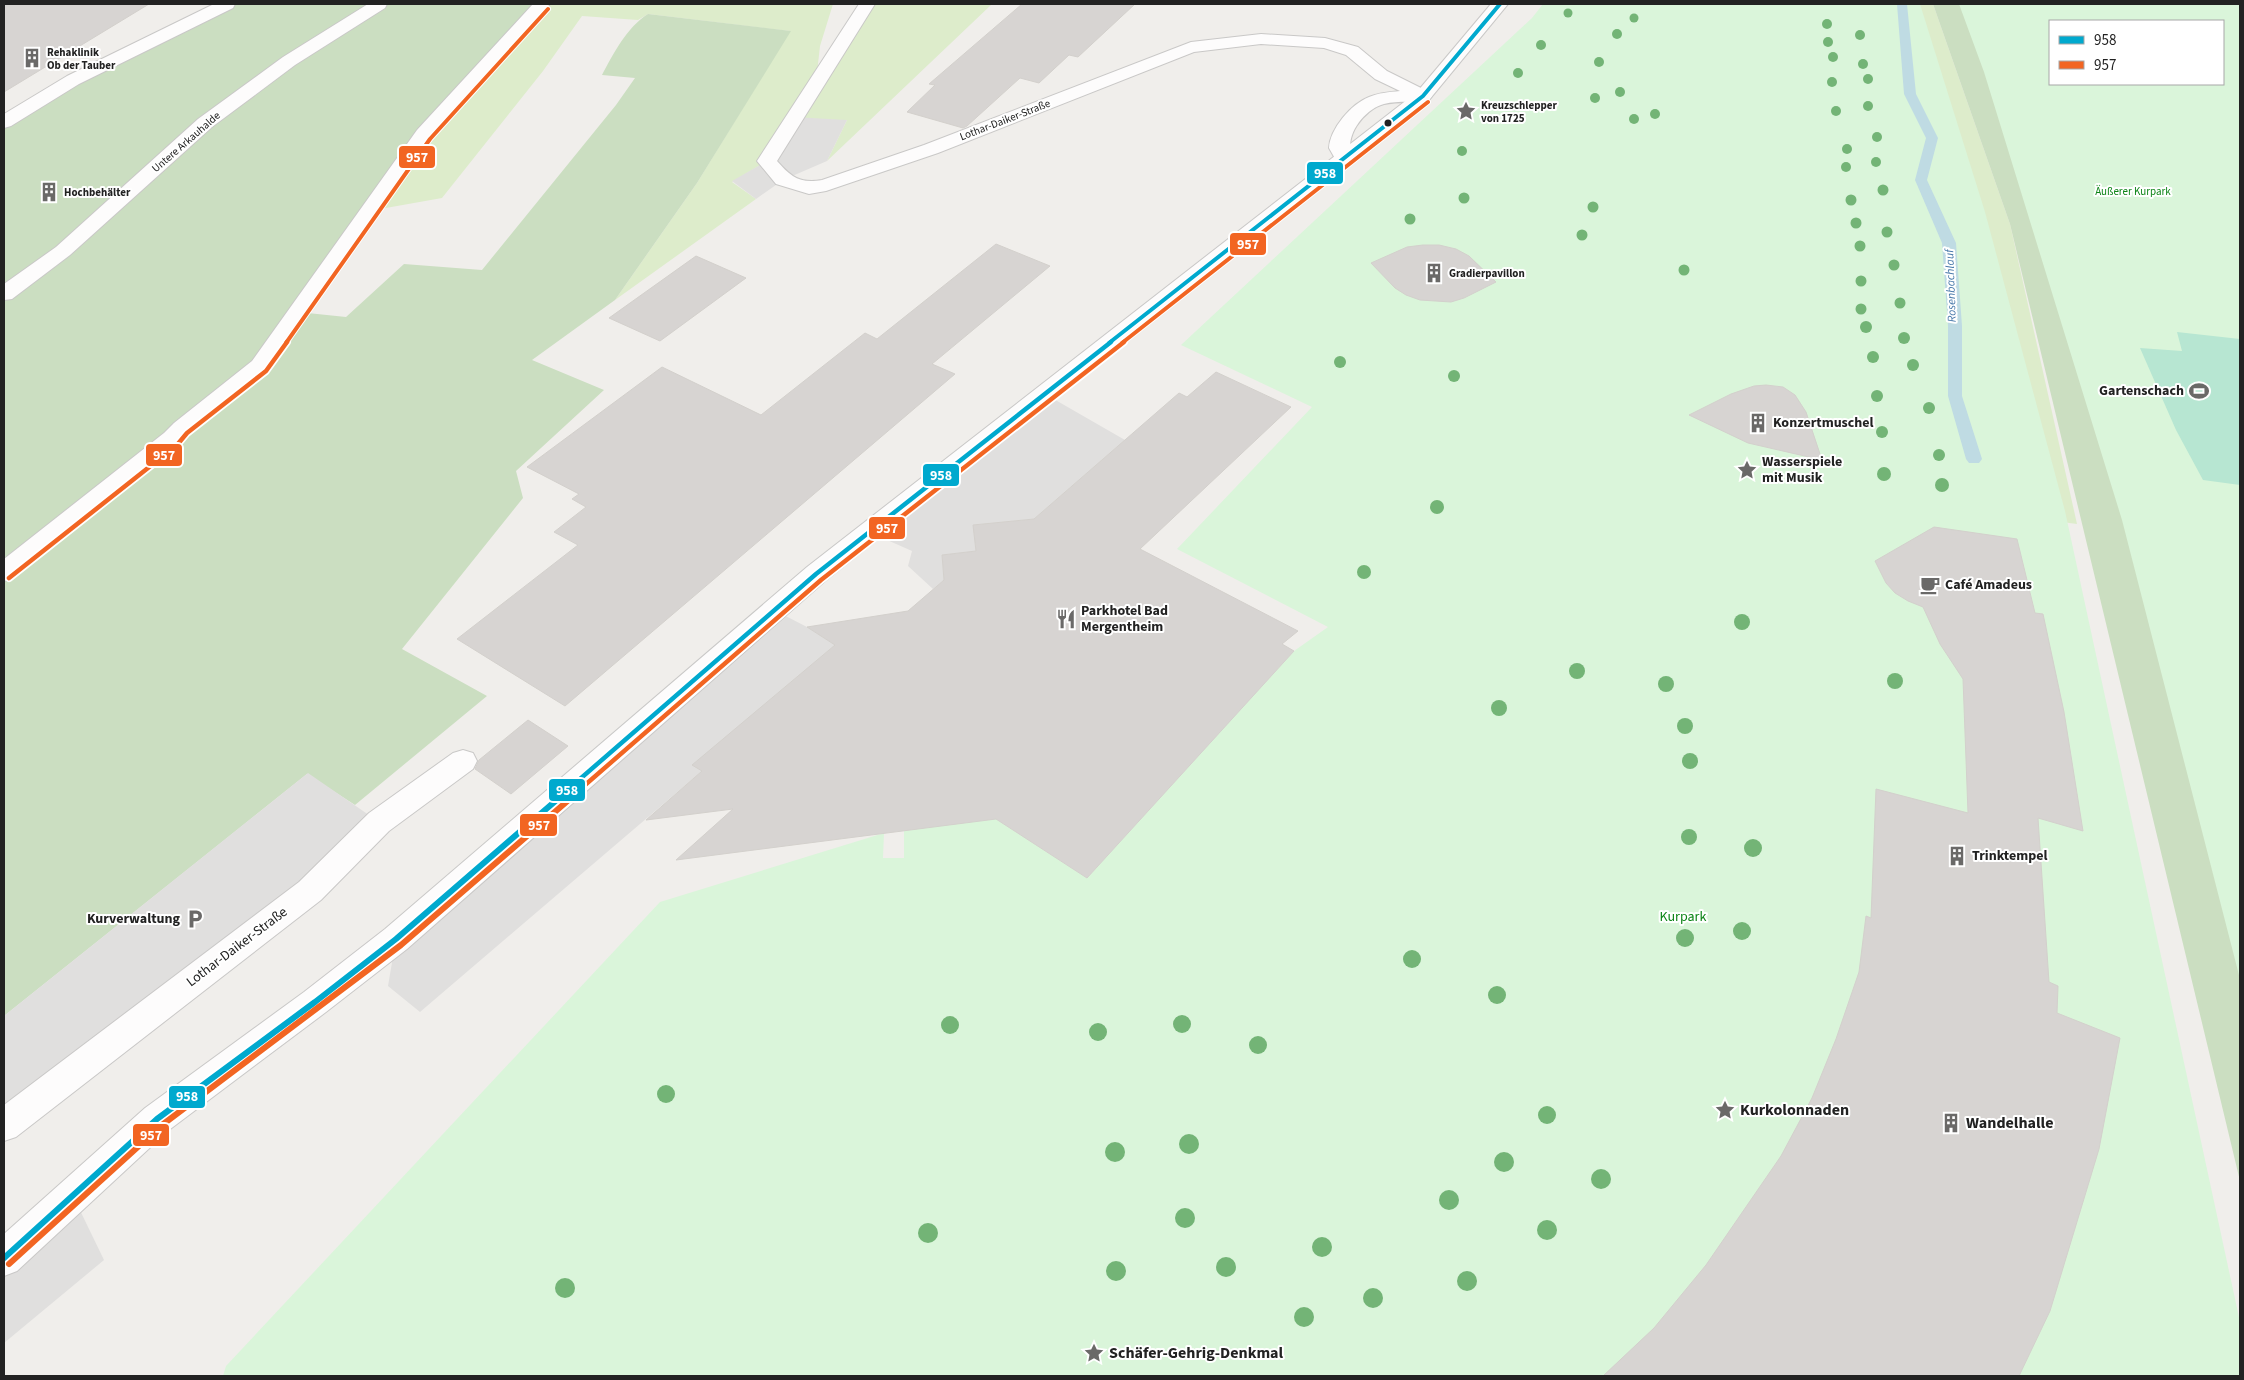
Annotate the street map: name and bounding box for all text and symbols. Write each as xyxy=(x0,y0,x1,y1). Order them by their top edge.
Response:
legend xyxy=(2049,20,2224,85)
text: 958 xyxy=(2094,30,2116,51)
place label: Rehaklinik Ob der Tauber xyxy=(47,45,116,73)
building icon: Rehaklinik Ob der Tauber xyxy=(21,47,43,69)
text: 957 xyxy=(2094,55,2116,76)
street label: Lothar-Daiker-Straße xyxy=(958,96,1053,144)
place label: Kreuzschlepper von 1725 xyxy=(1481,98,1557,126)
place icon: Kreuzschlepper von 1725 xyxy=(1455,100,1477,122)
street label: Untere Arkauhalde xyxy=(149,108,224,176)
unlabelled marker xyxy=(1383,118,1393,128)
line badge: 957 xyxy=(398,145,436,169)
text: 957 xyxy=(406,148,428,168)
line badge: 958 xyxy=(1306,161,1344,185)
text: 958 xyxy=(1314,164,1336,184)
building icon: Hochbehälter xyxy=(38,181,60,203)
park label: Äußerer Kurpark xyxy=(2095,184,2171,199)
place label: Hochbehälter xyxy=(64,185,131,200)
line badge: 957 xyxy=(1229,232,1267,256)
text: 957 xyxy=(1237,235,1259,255)
water label: Rosenbachlauf xyxy=(1941,248,1961,323)
building icon: Gradierpavillon xyxy=(1423,262,1445,284)
place label: Gradierpavillon xyxy=(1449,266,1525,281)
sports icon: Gartenschach xyxy=(2188,380,2210,402)
place label: Gartenschach xyxy=(2099,381,2184,401)
building icon: Konzertmuschel xyxy=(1747,412,1769,434)
place label: Konzertmuschel xyxy=(1773,413,1874,433)
line badge: 957 xyxy=(145,443,183,467)
text: 957 xyxy=(153,446,175,466)
place label: Wasserspiele mit Musik xyxy=(1762,452,1842,488)
place icon: Wasserspiele mit Musik xyxy=(1736,459,1758,481)
line badge: 958 xyxy=(922,463,960,487)
text: 958 xyxy=(930,466,952,486)
line badge: 957 xyxy=(868,516,906,540)
text: 957 xyxy=(876,519,898,539)
cafe icon: Café Amadeus xyxy=(1919,574,1941,596)
place label: Café Amadeus xyxy=(1945,575,2032,595)
place label: Parkhotel Bad Mergentheim xyxy=(1081,601,1168,637)
restaurant icon: Parkhotel Bad Mergentheim xyxy=(1055,608,1077,630)
line badge: 958 xyxy=(548,778,586,802)
text: 958 xyxy=(556,781,578,801)
line badge: 957 xyxy=(519,813,558,837)
text: 957 xyxy=(528,816,550,836)
building icon: Trinktempel xyxy=(1946,845,1968,867)
place label: Trinktempel xyxy=(1972,846,2047,866)
street label: Lothar-Daiker-Straße xyxy=(182,902,292,992)
park label: Kurpark xyxy=(1660,907,1706,927)
parking icon: Kurverwaltung xyxy=(184,908,206,930)
place label: Kurverwaltung xyxy=(87,909,181,929)
line badge: 958 xyxy=(168,1085,206,1109)
text: 958 xyxy=(176,1087,198,1107)
place icon: Kurkolonnaden xyxy=(1714,1099,1736,1121)
place label: Kurkolonnaden xyxy=(1740,1099,1849,1121)
building icon: Wandelhalle xyxy=(1940,1112,1962,1134)
place label: Wandelhalle xyxy=(1966,1112,2053,1134)
line badge: 957 xyxy=(132,1123,170,1147)
text: 957 xyxy=(140,1126,162,1146)
place icon: Schäfer-Gehrig-Denkmal xyxy=(1083,1342,1105,1364)
place label: Schäfer-Gehrig-Denkmal xyxy=(1109,1342,1284,1364)

